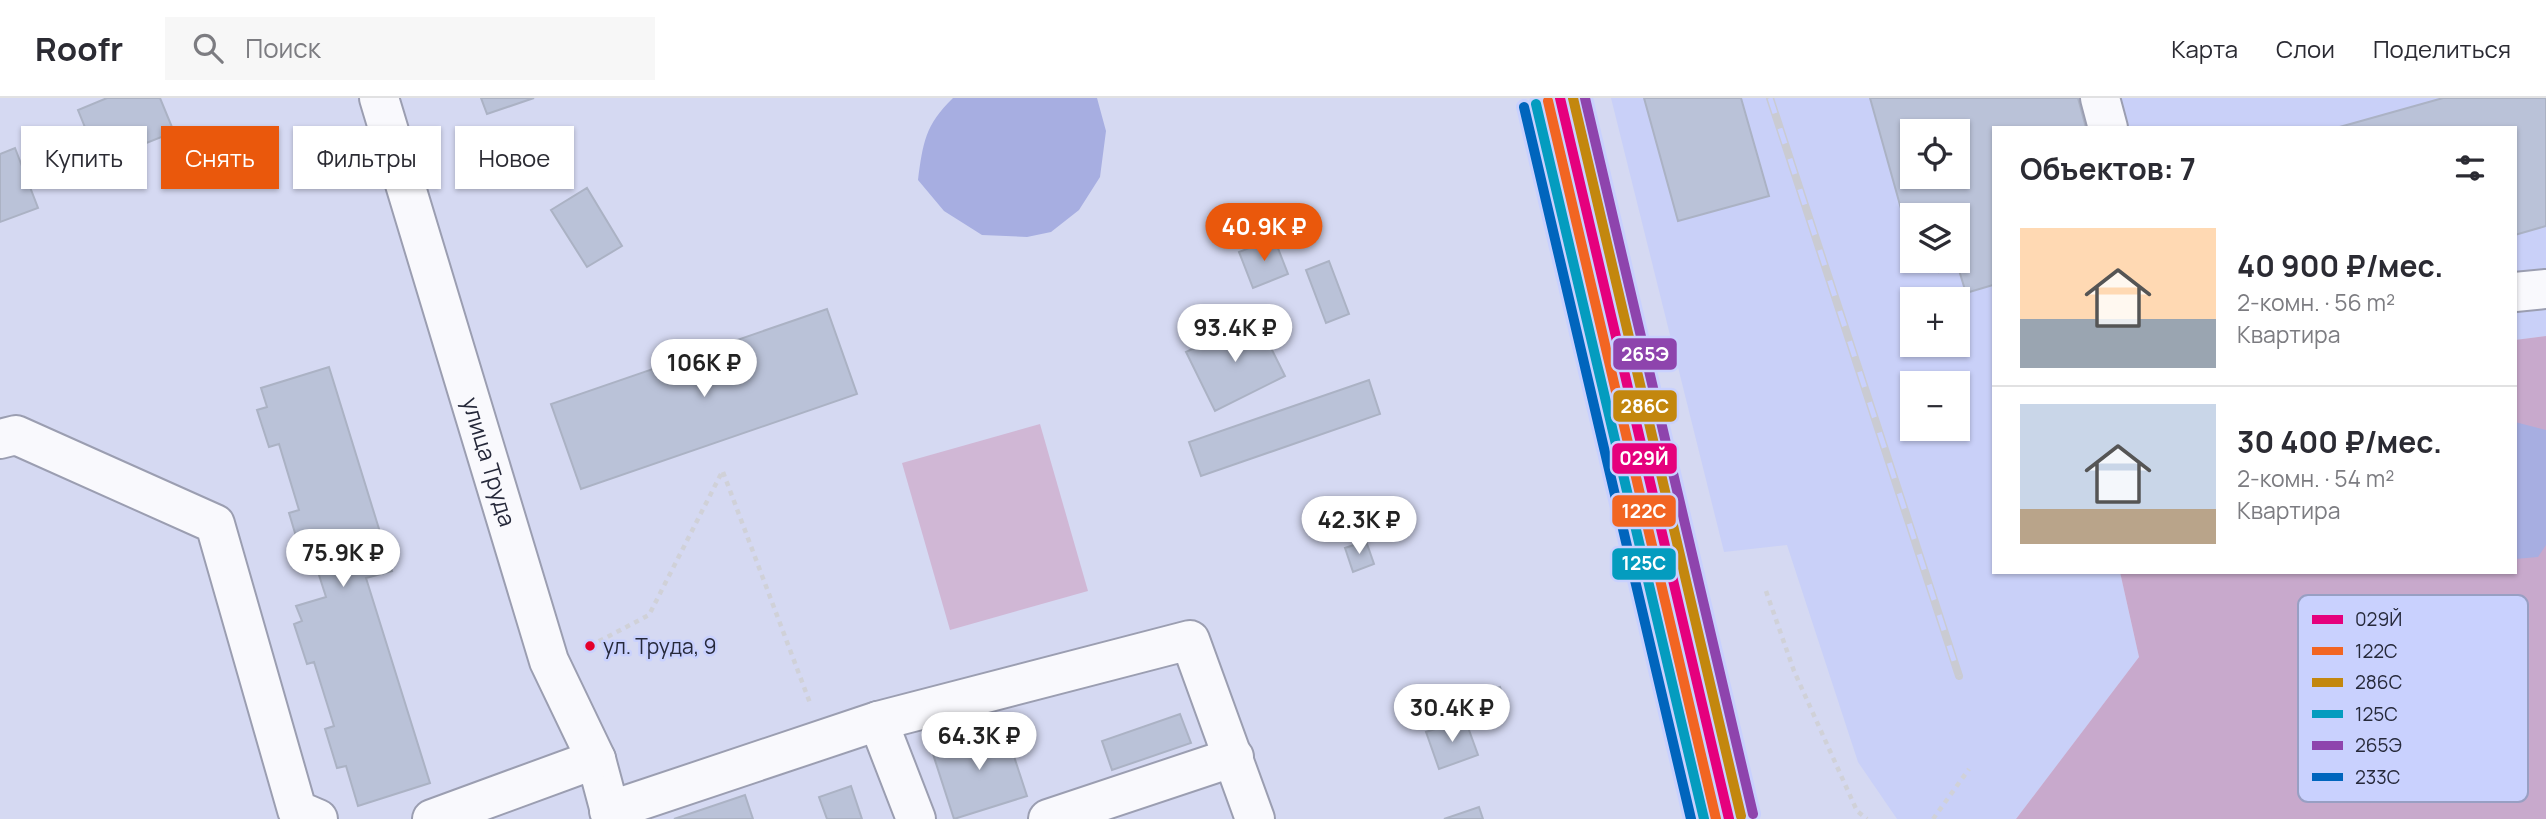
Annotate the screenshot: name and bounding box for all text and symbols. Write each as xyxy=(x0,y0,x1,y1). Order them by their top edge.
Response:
search box xyxy=(165,17,655,80)
text: Roofr xyxy=(35,26,123,71)
icon: search xyxy=(189,29,227,67)
text: Поиск xyxy=(245,30,321,66)
text: Карта xyxy=(2171,32,2238,65)
text: Слои xyxy=(2276,32,2335,65)
text: Поделиться xyxy=(2373,32,2511,65)
map controls xyxy=(1900,119,1970,441)
button: locate xyxy=(1900,119,1970,189)
chip: Купить xyxy=(21,126,147,189)
chip: Снять xyxy=(161,126,279,189)
chip: Фильтры xyxy=(293,126,441,189)
chip: Новое xyxy=(455,126,574,189)
text: Объектов: 7 xyxy=(2020,148,2196,189)
icon: filters xyxy=(2451,149,2489,187)
button: layers xyxy=(1900,203,1970,273)
pin: 40.9K ₽ xyxy=(1199,204,1329,263)
text: 40.9K ₽ xyxy=(1221,210,1307,242)
text: 40 900 ₽/мес. xyxy=(2237,245,2443,286)
icon: home xyxy=(2076,256,2160,340)
text: 2-комн. · 56 m² xyxy=(2237,286,2395,318)
button: + xyxy=(1900,287,1970,357)
pin: 93.4K ₽ xyxy=(1170,304,1300,364)
text: 93.4K ₽ xyxy=(1193,311,1277,343)
text: Квартира xyxy=(2237,318,2341,350)
line badge: 265Э xyxy=(1612,337,1678,371)
pin: 106K ₽ xyxy=(647,340,761,399)
text: 265Э xyxy=(1621,341,1669,367)
text: 106K ₽ xyxy=(667,346,741,378)
button: − xyxy=(1900,371,1970,441)
line badge: 286С xyxy=(1612,389,1678,423)
street label: улица Труда xyxy=(455,393,524,530)
text: 286С xyxy=(1621,393,1669,419)
text: 30 400 ₽/мес. xyxy=(2237,421,2442,462)
icon: home xyxy=(2076,432,2160,516)
line badge: 029Й xyxy=(1611,442,1678,475)
text: 029Й xyxy=(1619,445,1669,471)
text: 2-комн. · 54 m² xyxy=(2237,462,2394,494)
line badge: 122С xyxy=(1611,494,1677,528)
text: Квартира xyxy=(2237,494,2341,526)
pin: 42.3K ₽ xyxy=(1294,496,1424,556)
text: 122С xyxy=(1622,498,1666,524)
text: 42.3K ₽ xyxy=(1318,503,1400,535)
pin: 75.9K ₽ xyxy=(278,530,408,589)
text: 75.9K ₽ xyxy=(302,536,384,568)
line badge: 125С xyxy=(1611,547,1677,581)
text: 125С xyxy=(1622,550,1666,576)
legend xyxy=(2298,595,2528,802)
text: 029Й xyxy=(2355,606,2402,632)
place label: ул. Труда, 9 xyxy=(603,632,716,660)
text: 122С xyxy=(2355,638,2398,664)
marker: ул. Труда, 9 xyxy=(583,639,597,653)
text: 286С xyxy=(2355,669,2402,695)
pin: 30.4K ₽ xyxy=(1387,684,1517,744)
text: 30.4K ₽ xyxy=(1410,691,1494,723)
text: 125С xyxy=(2355,701,2398,727)
pin: 64.3K ₽ xyxy=(914,712,1044,772)
text: 64.3K ₽ xyxy=(938,719,1020,751)
text: 265Э xyxy=(2355,732,2402,758)
text: 233С xyxy=(2355,764,2400,790)

